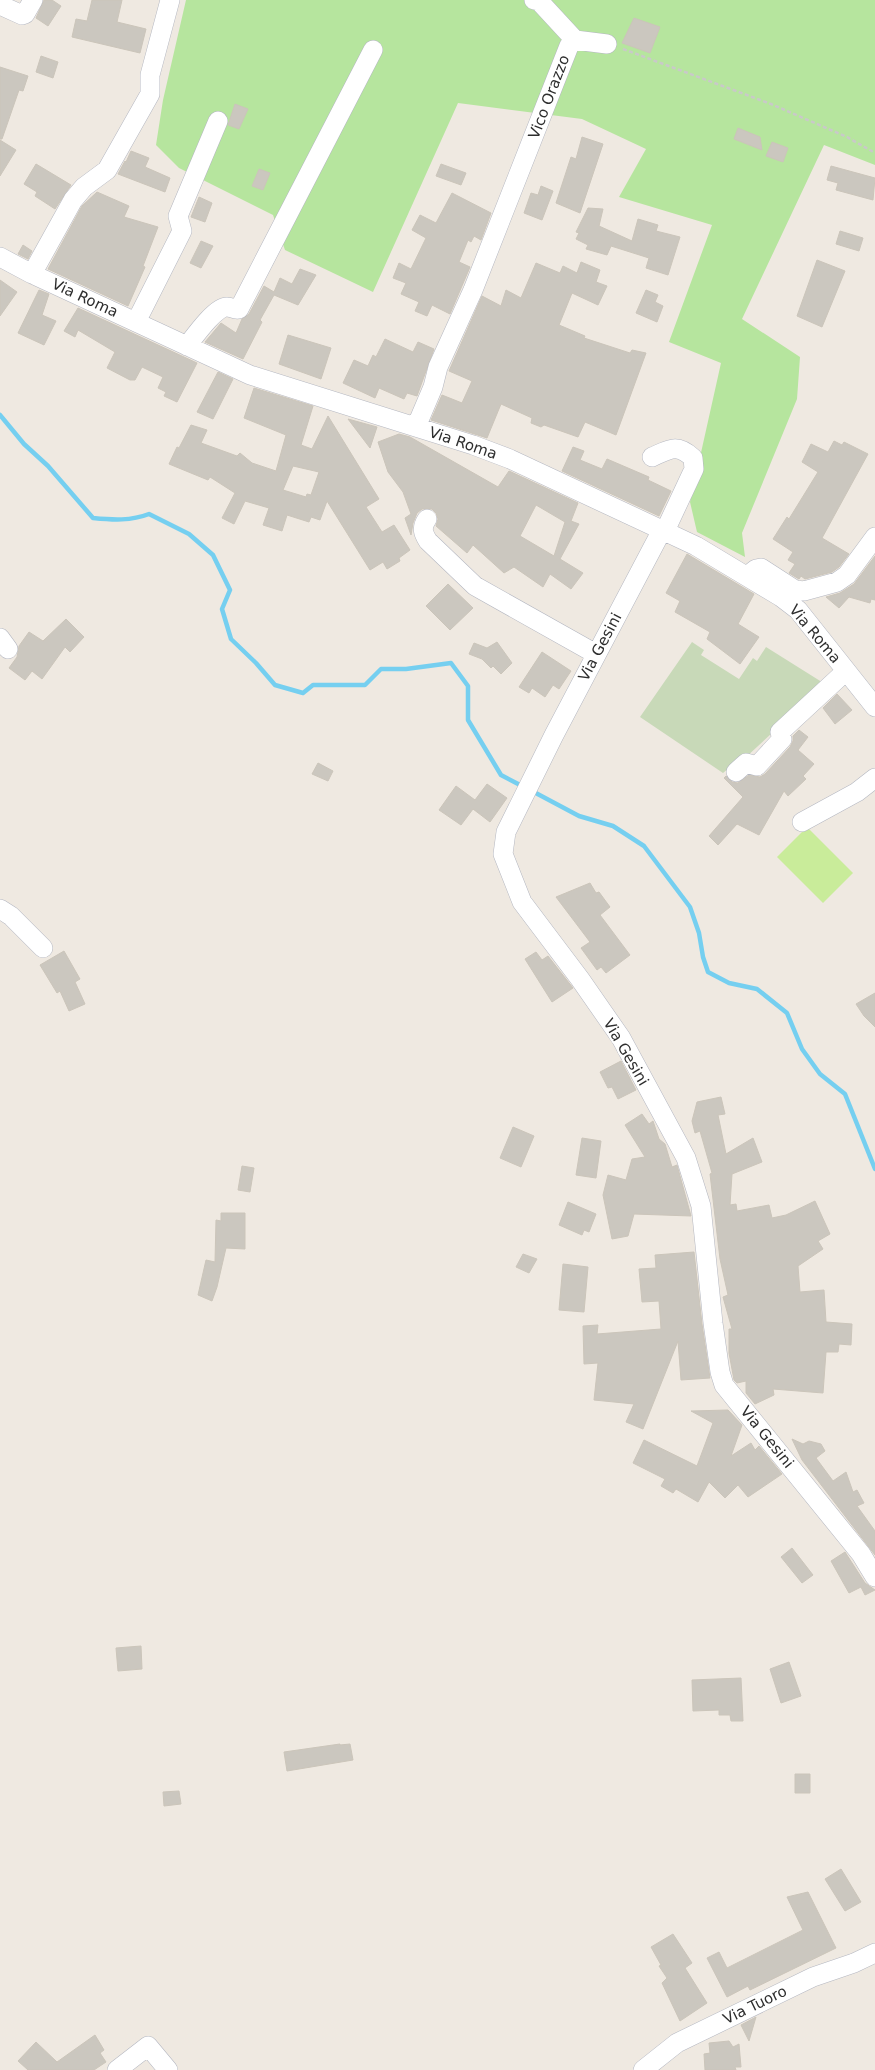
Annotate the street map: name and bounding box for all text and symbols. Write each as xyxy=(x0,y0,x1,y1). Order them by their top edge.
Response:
street label: Vico Orazzo xyxy=(525,53,573,141)
street label: Via Roma xyxy=(49,275,121,321)
street label: Via Roma xyxy=(427,423,499,463)
street label: Via Roma xyxy=(785,601,845,667)
street label: Via Gesini xyxy=(575,610,625,684)
street label: Via Gesini xyxy=(600,1015,652,1089)
street label: Via Gesini xyxy=(737,1402,797,1472)
street label: Via Tuoro xyxy=(720,1982,790,2028)

